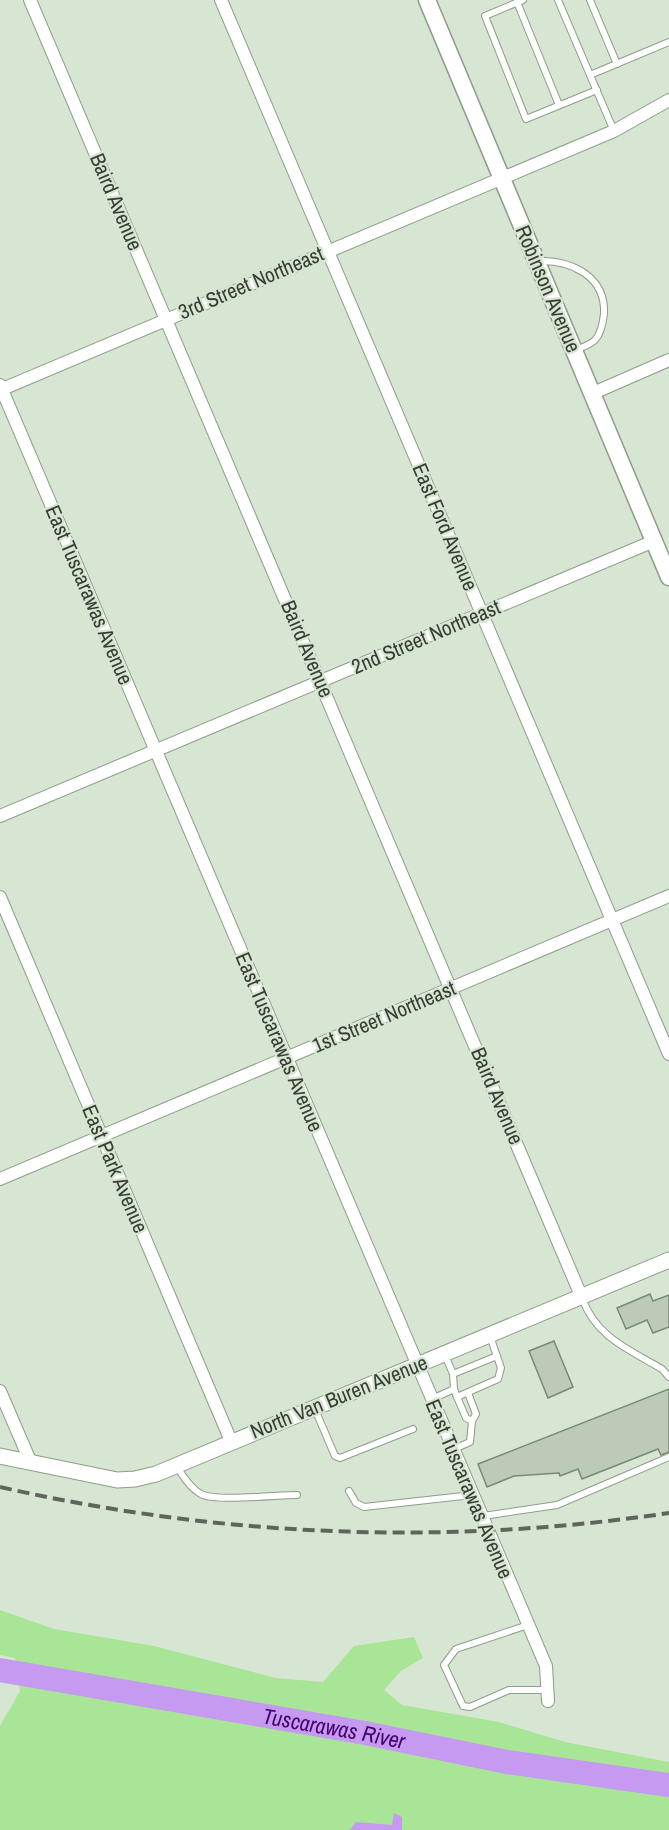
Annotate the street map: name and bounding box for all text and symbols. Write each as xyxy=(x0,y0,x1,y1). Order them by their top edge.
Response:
street label: Baird Avenue xyxy=(83,149,150,255)
street label: Robinson Avenue xyxy=(509,221,588,357)
street label: 3rd Street Northeast xyxy=(174,239,328,326)
street label: East Ford Avenue xyxy=(406,459,485,595)
street label: East Tuscarawas Avenue xyxy=(39,501,140,689)
street label: 2nd Street Northeast xyxy=(347,592,505,681)
street label: Baird Avenue xyxy=(274,596,341,702)
street label: East Tuscarawas Avenue xyxy=(229,948,330,1136)
street label: 1st Street Northeast xyxy=(308,973,460,1060)
street label: Baird Avenue xyxy=(464,1043,531,1149)
street label: East Park Avenue xyxy=(75,1100,155,1237)
street label: North Van Buren Avenue xyxy=(246,1348,432,1445)
street label: East Tuscarawas Avenue xyxy=(419,1395,520,1583)
water label: Tuscarawas River xyxy=(261,1701,409,1756)

